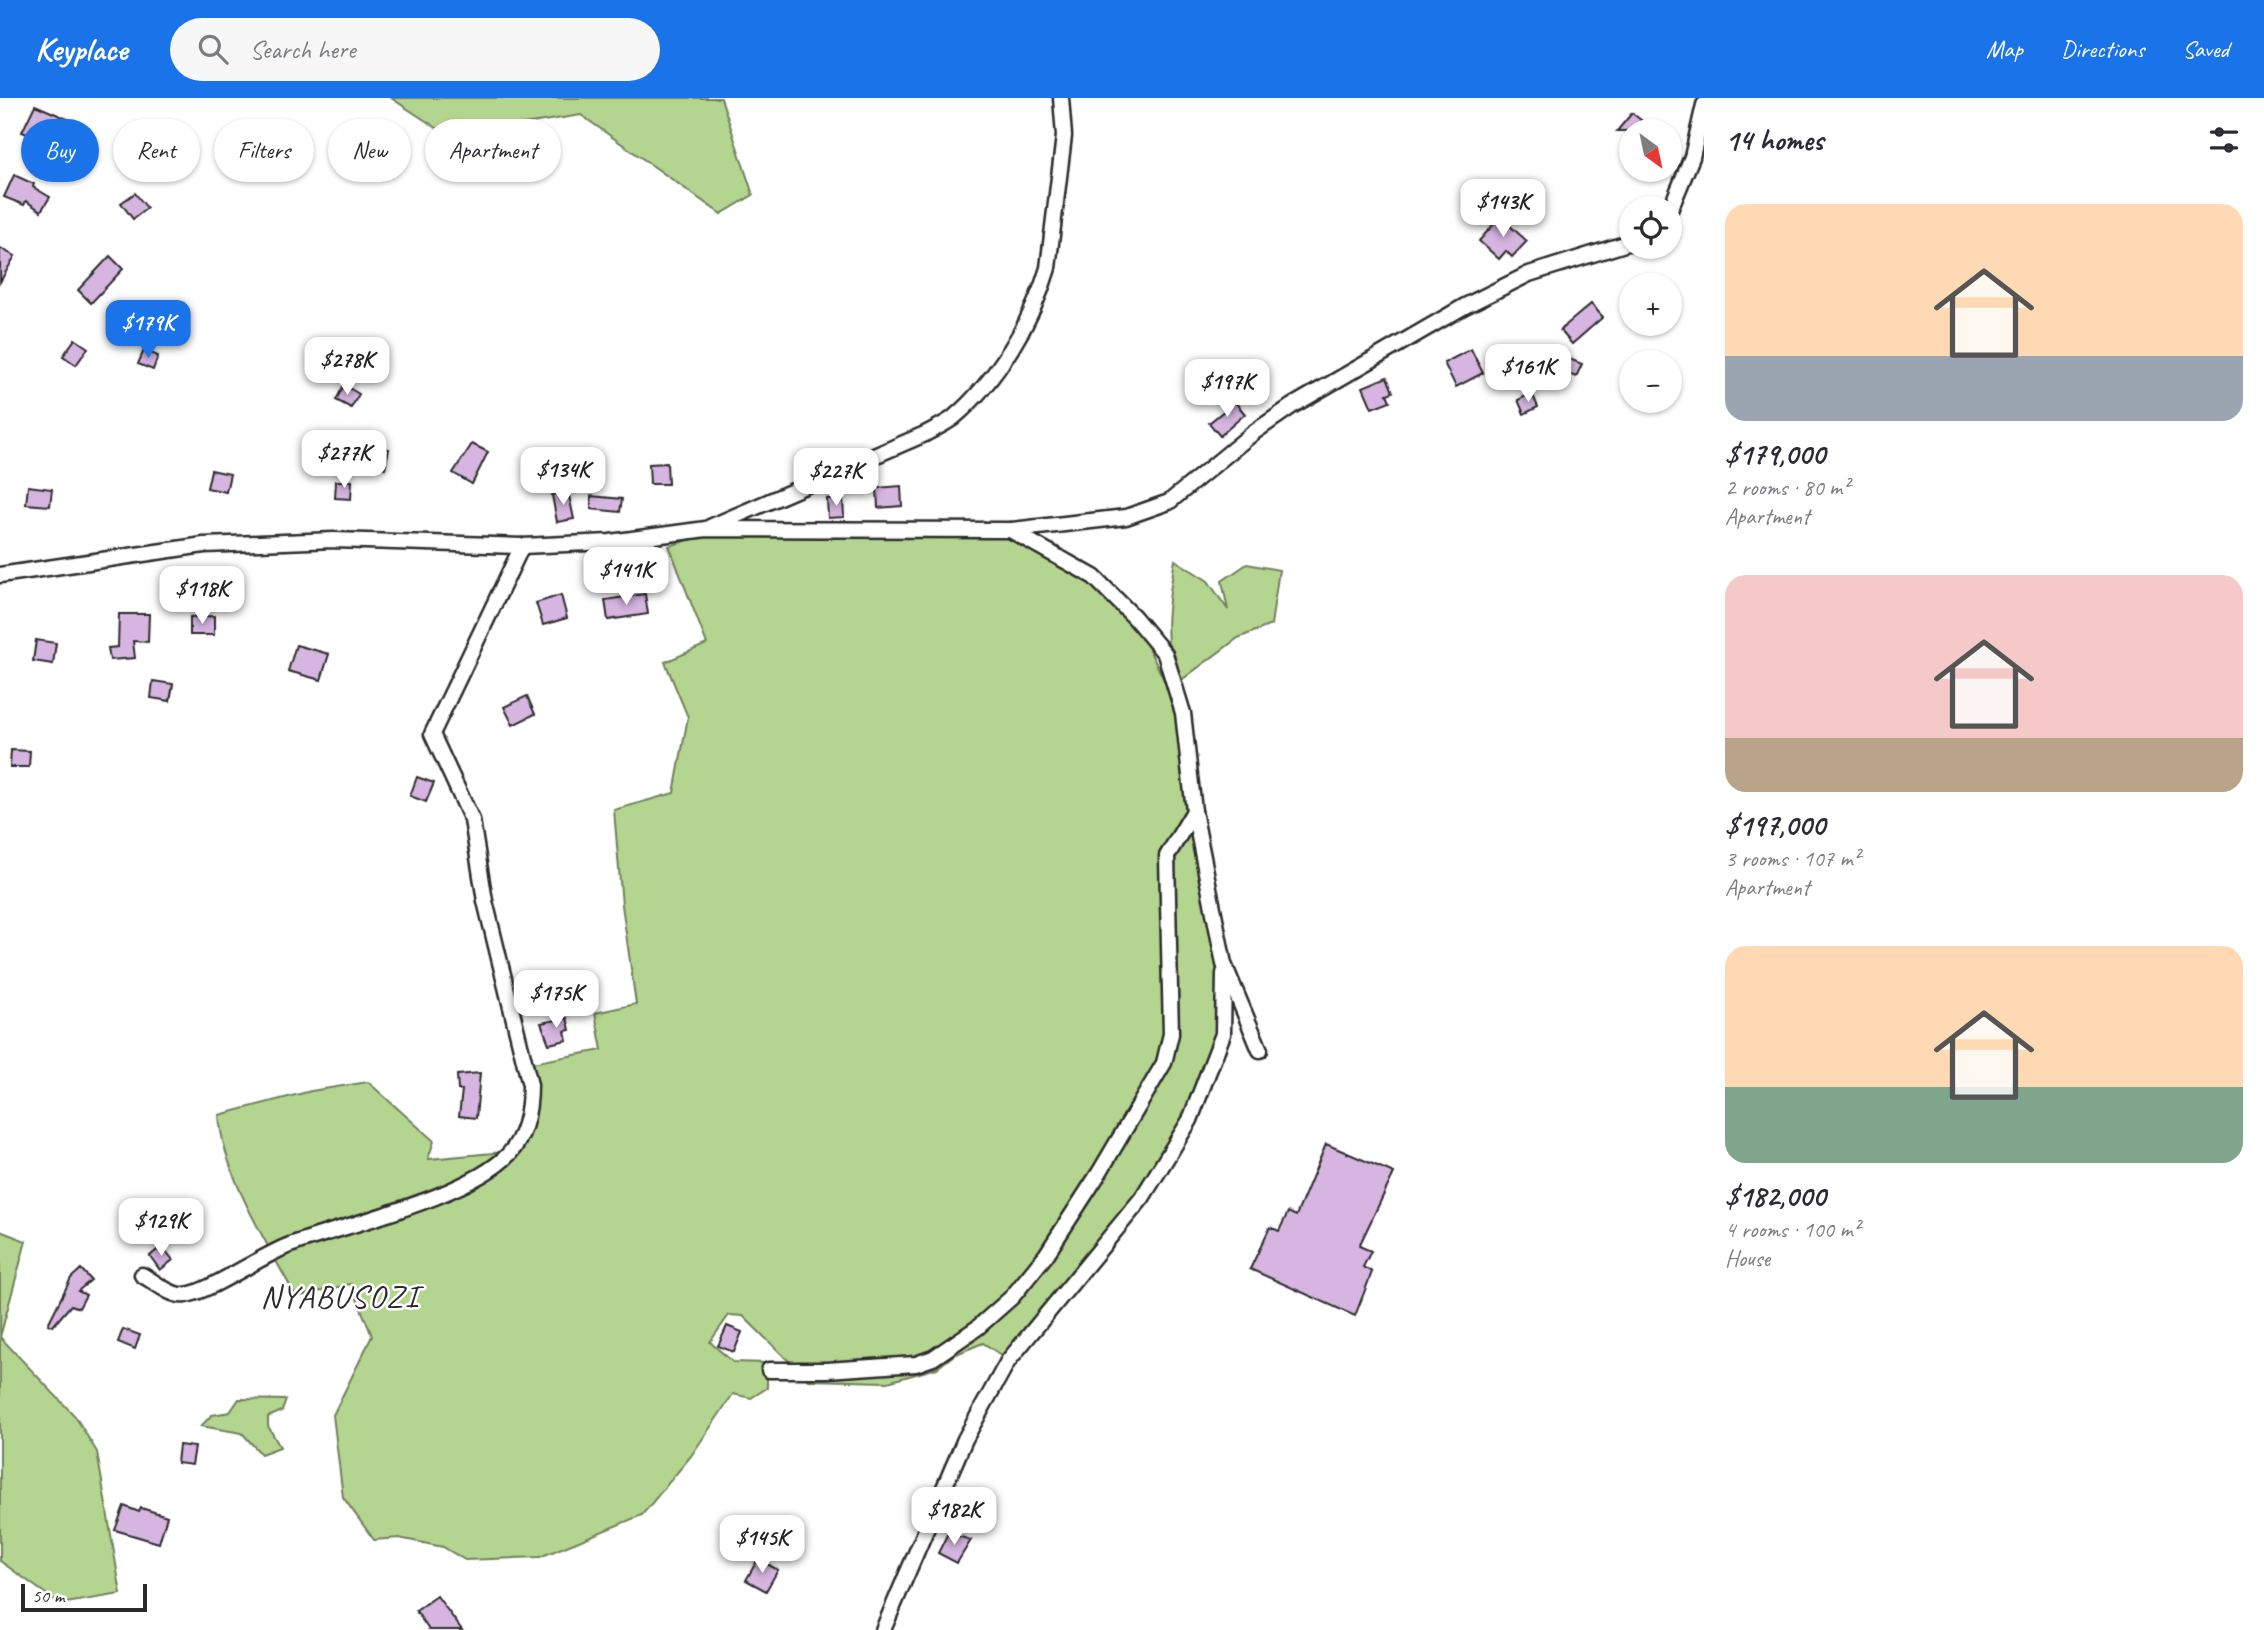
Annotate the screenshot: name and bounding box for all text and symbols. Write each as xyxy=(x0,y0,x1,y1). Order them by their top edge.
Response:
search box xyxy=(170,18,660,81)
text: Keyplace xyxy=(35,28,128,70)
icon: search xyxy=(194,30,232,68)
text: Search here xyxy=(250,33,356,66)
text: Map xyxy=(1986,34,2023,64)
text: Directions xyxy=(2061,34,2144,64)
text: Saved xyxy=(2182,34,2229,64)
chip: Buy xyxy=(21,119,99,182)
chip: Rent xyxy=(113,119,200,182)
chip: Filters xyxy=(214,119,314,182)
chip: New xyxy=(328,119,411,182)
chip: Apartment xyxy=(425,119,561,182)
north arrow xyxy=(1619,119,1682,182)
map controls xyxy=(1619,119,1682,413)
text: 14 homes xyxy=(1725,121,1823,159)
icon: filters xyxy=(2205,121,2243,159)
pin: $143K xyxy=(1454,180,1552,239)
text: $143K xyxy=(1476,187,1530,216)
button: locate xyxy=(1619,196,1682,259)
icon: home xyxy=(1921,250,2047,376)
button: + xyxy=(1619,273,1682,336)
pin: $179K xyxy=(99,300,197,360)
text: $179K xyxy=(122,308,174,337)
pin: $278K xyxy=(298,338,396,397)
pin: $161K xyxy=(1479,344,1577,404)
text: $278K xyxy=(321,345,374,374)
button: − xyxy=(1619,350,1682,413)
text: $161K xyxy=(1501,352,1555,381)
pin: $197K xyxy=(1178,360,1276,419)
text: $197K xyxy=(1201,367,1253,396)
pin: $277K xyxy=(295,430,393,490)
text: $179,000 xyxy=(1725,435,1825,473)
text: $277K xyxy=(318,438,370,467)
pin: $134K xyxy=(514,448,612,507)
pin: $227K xyxy=(787,448,885,508)
text: $134K xyxy=(536,455,590,484)
text: $227K xyxy=(810,456,863,485)
text: 2 rooms · 80 m² xyxy=(1725,473,1849,502)
text: Apartment xyxy=(1725,502,1810,531)
pin: $141K xyxy=(577,547,675,607)
text: $141K xyxy=(599,555,653,584)
pin: $118K xyxy=(153,566,251,626)
text: $118K xyxy=(175,574,229,603)
icon: home xyxy=(1921,621,2047,747)
text: $197,000 xyxy=(1725,806,1825,844)
text: 3 rooms · 107 m² xyxy=(1725,844,1860,873)
text: Apartment xyxy=(1725,873,1810,902)
pin: $175K xyxy=(507,970,605,1030)
text: $175K xyxy=(530,978,582,1007)
icon: home xyxy=(1921,992,2047,1118)
text: $182,000 xyxy=(1725,1177,1825,1215)
pin: $129K xyxy=(112,1198,210,1258)
text: $129K xyxy=(135,1206,187,1235)
text: 4 rooms · 100 m² xyxy=(1725,1215,1860,1244)
text: House xyxy=(1725,1244,1770,1273)
district label: NYABUSOZI xyxy=(261,1276,425,1317)
pin: $182K xyxy=(905,1488,1003,1547)
text: $182K xyxy=(927,1495,981,1524)
pin: $145K xyxy=(713,1516,811,1575)
text: $145K xyxy=(736,1523,788,1552)
scale bar xyxy=(21,1581,147,1613)
text: 50 m xyxy=(32,1584,64,1608)

